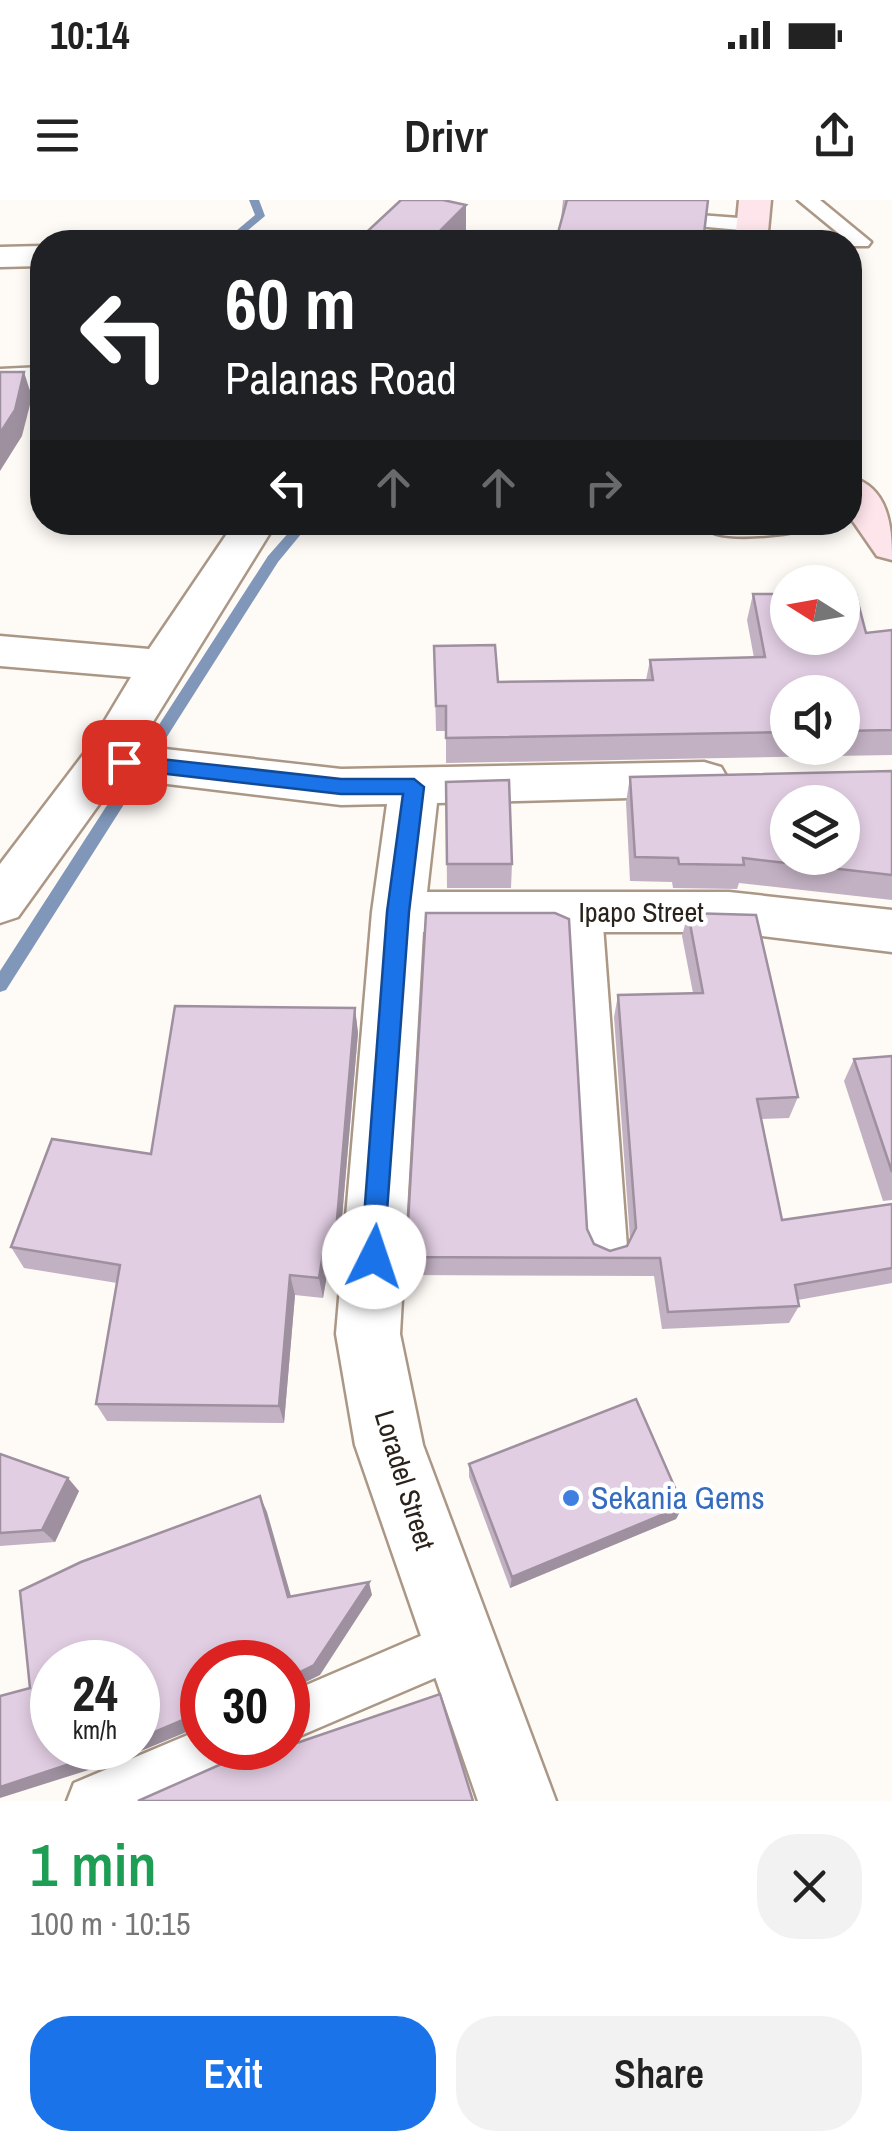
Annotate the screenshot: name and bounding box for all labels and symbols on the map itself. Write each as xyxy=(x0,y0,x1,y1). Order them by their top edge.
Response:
north arrow xyxy=(770,565,860,655)
pin xyxy=(82,720,167,805)
street label: Ipapo Street xyxy=(578,893,704,931)
position arrow xyxy=(322,1205,426,1309)
street label: Loradel Street xyxy=(366,1405,444,1555)
place label: Sekania Gems xyxy=(591,1476,765,1519)
marker: Sekania Gems xyxy=(560,1487,582,1509)
speed limit sign: 30 xyxy=(180,1640,310,1770)

